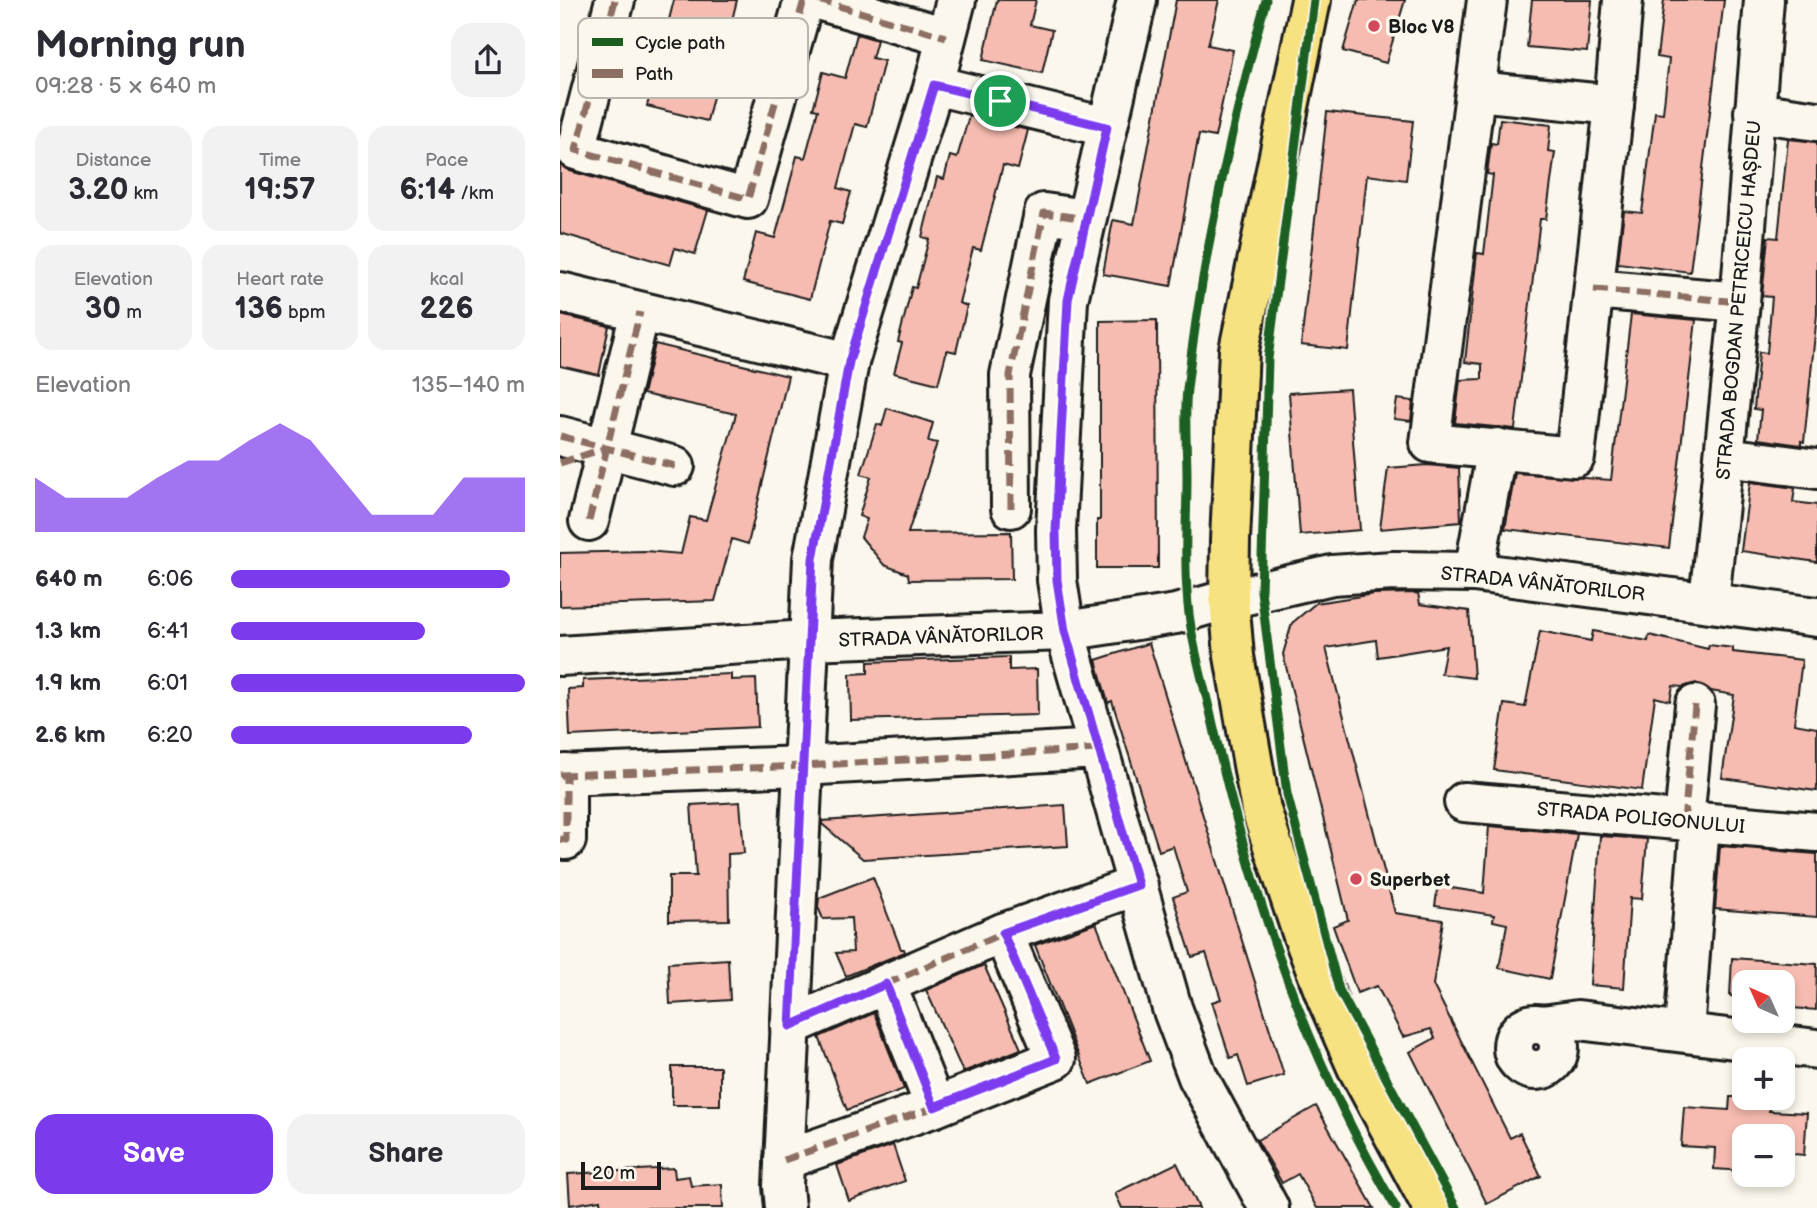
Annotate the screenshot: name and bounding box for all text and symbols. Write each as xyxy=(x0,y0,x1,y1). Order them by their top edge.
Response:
place label: Bloc V8 xyxy=(1388,16,1455,39)
legend xyxy=(578,18,808,98)
marker: Bloc V8 xyxy=(1366,18,1382,34)
text: Morning run xyxy=(35,23,246,68)
button: share xyxy=(451,23,525,97)
text: Cycle path xyxy=(635,32,725,55)
text: Path xyxy=(635,63,673,86)
pin xyxy=(970,71,1030,131)
text: 09:28 · 5 × 640 m xyxy=(35,72,216,100)
icon: arrive xyxy=(981,82,1019,120)
street label: STRADA BOGDAN PETRICEICU HAȘDEU xyxy=(1712,120,1767,481)
text: Distance xyxy=(75,149,151,172)
text: Time xyxy=(259,149,301,172)
text: Pace xyxy=(425,149,468,172)
text: 3.20 xyxy=(68,172,128,208)
text: 19:57 xyxy=(244,172,316,208)
text: 6:14 xyxy=(399,172,455,208)
text: km xyxy=(128,182,159,205)
text: /km xyxy=(455,182,494,205)
text: Elevation xyxy=(74,268,153,291)
text: Heart rate xyxy=(236,268,324,291)
text: kcal xyxy=(430,268,464,291)
text: 30 xyxy=(85,291,121,327)
text: 136 xyxy=(235,291,283,327)
text: 226 xyxy=(420,291,474,327)
text: m xyxy=(121,301,142,324)
text: bpm xyxy=(283,301,325,324)
text: Elevation xyxy=(35,371,131,399)
text: 135–140 m xyxy=(412,371,525,399)
street label: STRADA VÂNĂTORILOR xyxy=(1440,561,1646,607)
text: 640 m xyxy=(35,565,103,593)
text: 6:06 xyxy=(147,565,193,593)
text: 1.3 km xyxy=(35,617,101,645)
text: 6:41 xyxy=(147,617,189,645)
street label: STRADA VÂNĂTORILOR xyxy=(838,621,1044,653)
text: 1.9 km xyxy=(35,669,101,697)
text: 6:01 xyxy=(147,669,188,697)
text: 2.6 km xyxy=(35,721,106,749)
text: 6:20 xyxy=(147,721,193,749)
street label: STRADA POLIGONULUI xyxy=(1536,798,1746,839)
place label: Superbet xyxy=(1370,869,1451,892)
marker: Superbet xyxy=(1348,871,1364,887)
north arrow xyxy=(1732,970,1796,1032)
map controls xyxy=(1732,970,1795,1187)
button: + xyxy=(1732,1047,1795,1110)
button: Save xyxy=(35,1114,273,1194)
button: Share xyxy=(287,1114,525,1194)
button: − xyxy=(1732,1124,1795,1187)
scale bar xyxy=(581,1159,662,1191)
text: 20 m xyxy=(592,1162,635,1185)

